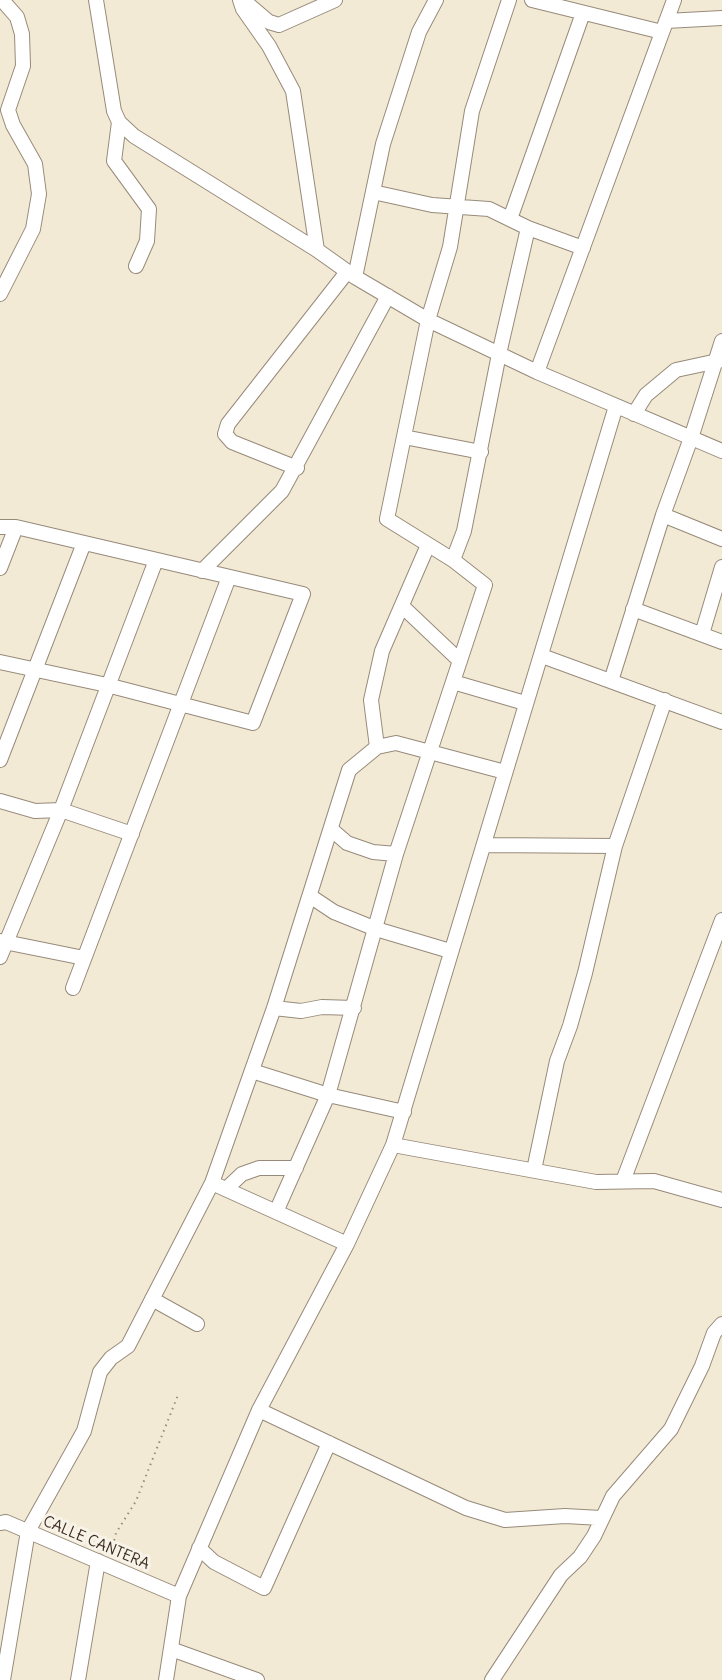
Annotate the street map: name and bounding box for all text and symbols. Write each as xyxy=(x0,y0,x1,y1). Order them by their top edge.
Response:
street label: CALLE CANTERA xyxy=(40,1512,152,1574)

